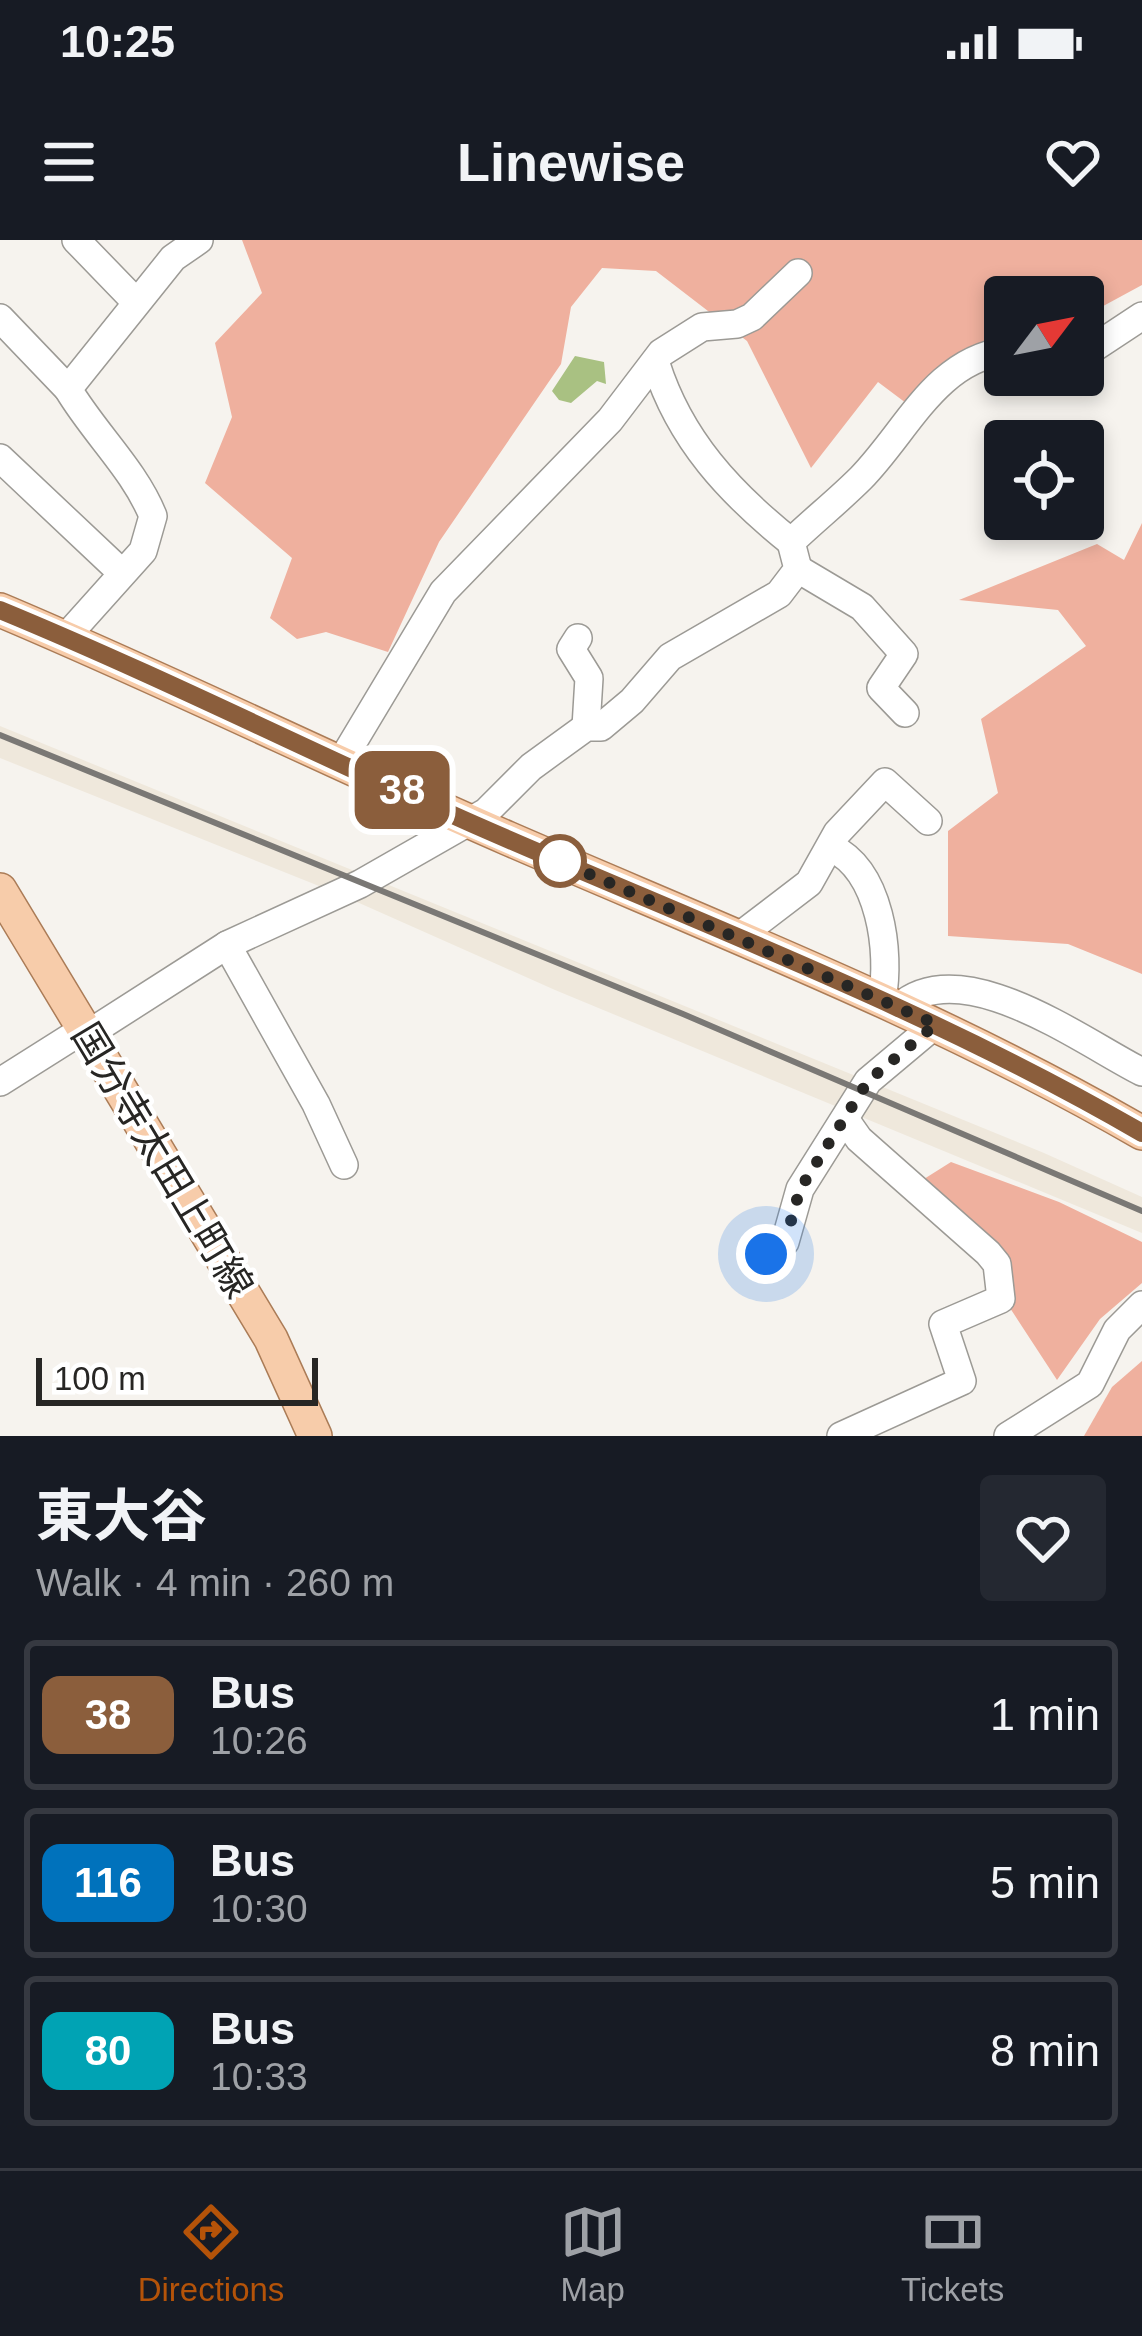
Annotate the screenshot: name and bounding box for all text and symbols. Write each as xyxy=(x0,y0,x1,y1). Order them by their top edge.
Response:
text: 10:25 xyxy=(60,16,175,67)
icon: menu xyxy=(36,129,102,195)
icon: heart xyxy=(1040,129,1106,195)
text: Linewise xyxy=(457,132,685,192)
north arrow xyxy=(984,276,1104,396)
map controls xyxy=(984,276,1104,540)
button: locate xyxy=(984,420,1104,540)
line badge: 38 xyxy=(348,751,456,829)
text: 38 xyxy=(379,766,425,813)
unlabelled marker xyxy=(535,836,585,886)
street label: 国分寺太田上町線 xyxy=(64,1015,261,1305)
your location xyxy=(736,1224,796,1284)
scale bar xyxy=(36,1352,318,1405)
text: 100 m xyxy=(54,1360,146,1397)
button: heart xyxy=(980,1475,1106,1601)
text: 東大谷 xyxy=(36,1484,207,1548)
text: Walk · 4 min · 260 m xyxy=(36,1561,394,1604)
text: Bus xyxy=(210,1667,295,1718)
text: 1 min xyxy=(990,1689,1100,1740)
text: 38 xyxy=(85,1691,131,1738)
text: 10:26 xyxy=(210,1719,308,1762)
text: Bus xyxy=(210,1835,295,1886)
text: 5 min xyxy=(990,1857,1100,1908)
text: 116 xyxy=(74,1859,142,1906)
text: 10:30 xyxy=(210,1887,308,1930)
text: Bus xyxy=(210,2003,295,2054)
text: 8 min xyxy=(990,2025,1100,2076)
text: 80 xyxy=(85,2027,131,2074)
text: 10:33 xyxy=(210,2055,308,2098)
tab: Directions xyxy=(138,2199,284,2309)
tab: Map xyxy=(560,2199,626,2309)
tab: Tickets xyxy=(901,2199,1004,2309)

